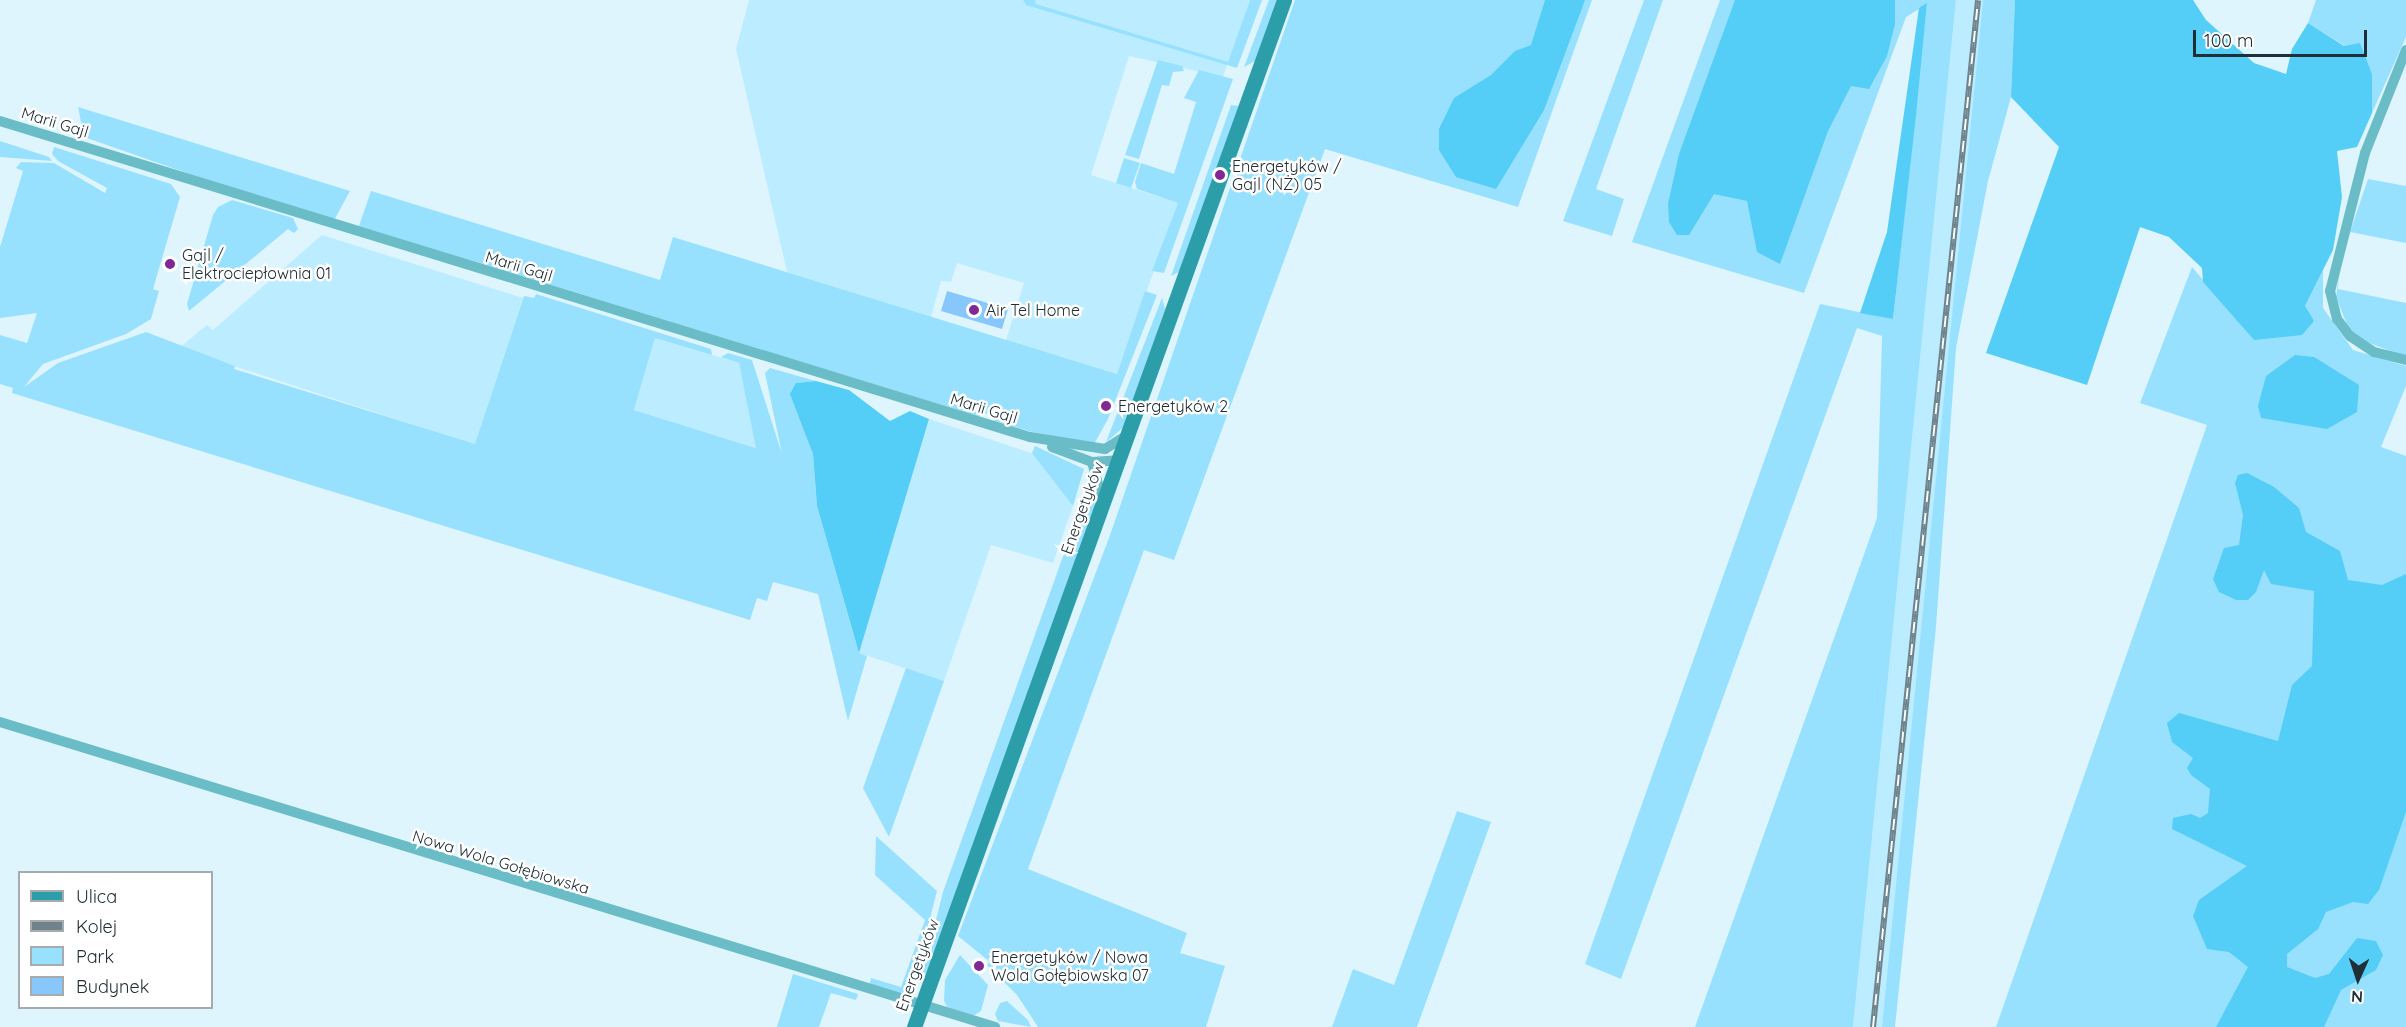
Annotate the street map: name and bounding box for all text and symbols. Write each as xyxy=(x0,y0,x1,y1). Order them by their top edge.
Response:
scale bar xyxy=(2196,18,2370,56)
text: 100 m xyxy=(2204,29,2253,52)
street label: Marii Gajl xyxy=(19,103,91,141)
place label: Energetyków / Gajl (NŻ) 05 xyxy=(1232,156,1341,194)
marker: Energetyków / Gajl (NŻ) 05 xyxy=(1213,168,1227,182)
place label: Gajl / Elektrociepłownia 01 xyxy=(182,245,331,283)
street label: Marii Gajl xyxy=(483,247,555,285)
marker: Gajl / Elektrociepłownia 01 xyxy=(163,257,177,271)
place label: Air Tel Home xyxy=(986,300,1080,320)
marker: Air Tel Home xyxy=(967,303,981,317)
street label: Marii Gajl xyxy=(948,389,1020,427)
place label: Energetyków 2 xyxy=(1118,396,1228,416)
marker: Energetyków 2 xyxy=(1099,399,1113,413)
street label: Energetyków xyxy=(1056,459,1108,557)
street label: Nowa Wola Gołębiowska xyxy=(410,826,592,898)
legend xyxy=(18,871,213,1009)
text: Ulica xyxy=(76,885,117,908)
text: Kolej xyxy=(76,915,118,938)
street label: Energetyków xyxy=(891,916,943,1014)
text: Park xyxy=(76,945,114,968)
place label: Energetyków / Nowa Wola Gołębiowska 07 xyxy=(991,947,1149,985)
north arrow xyxy=(2328,949,2388,1009)
marker: Energetyków / Nowa Wola Gołębiowska 07 xyxy=(972,959,986,973)
text: Budynek xyxy=(76,975,149,998)
text: N xyxy=(2351,987,2363,1007)

